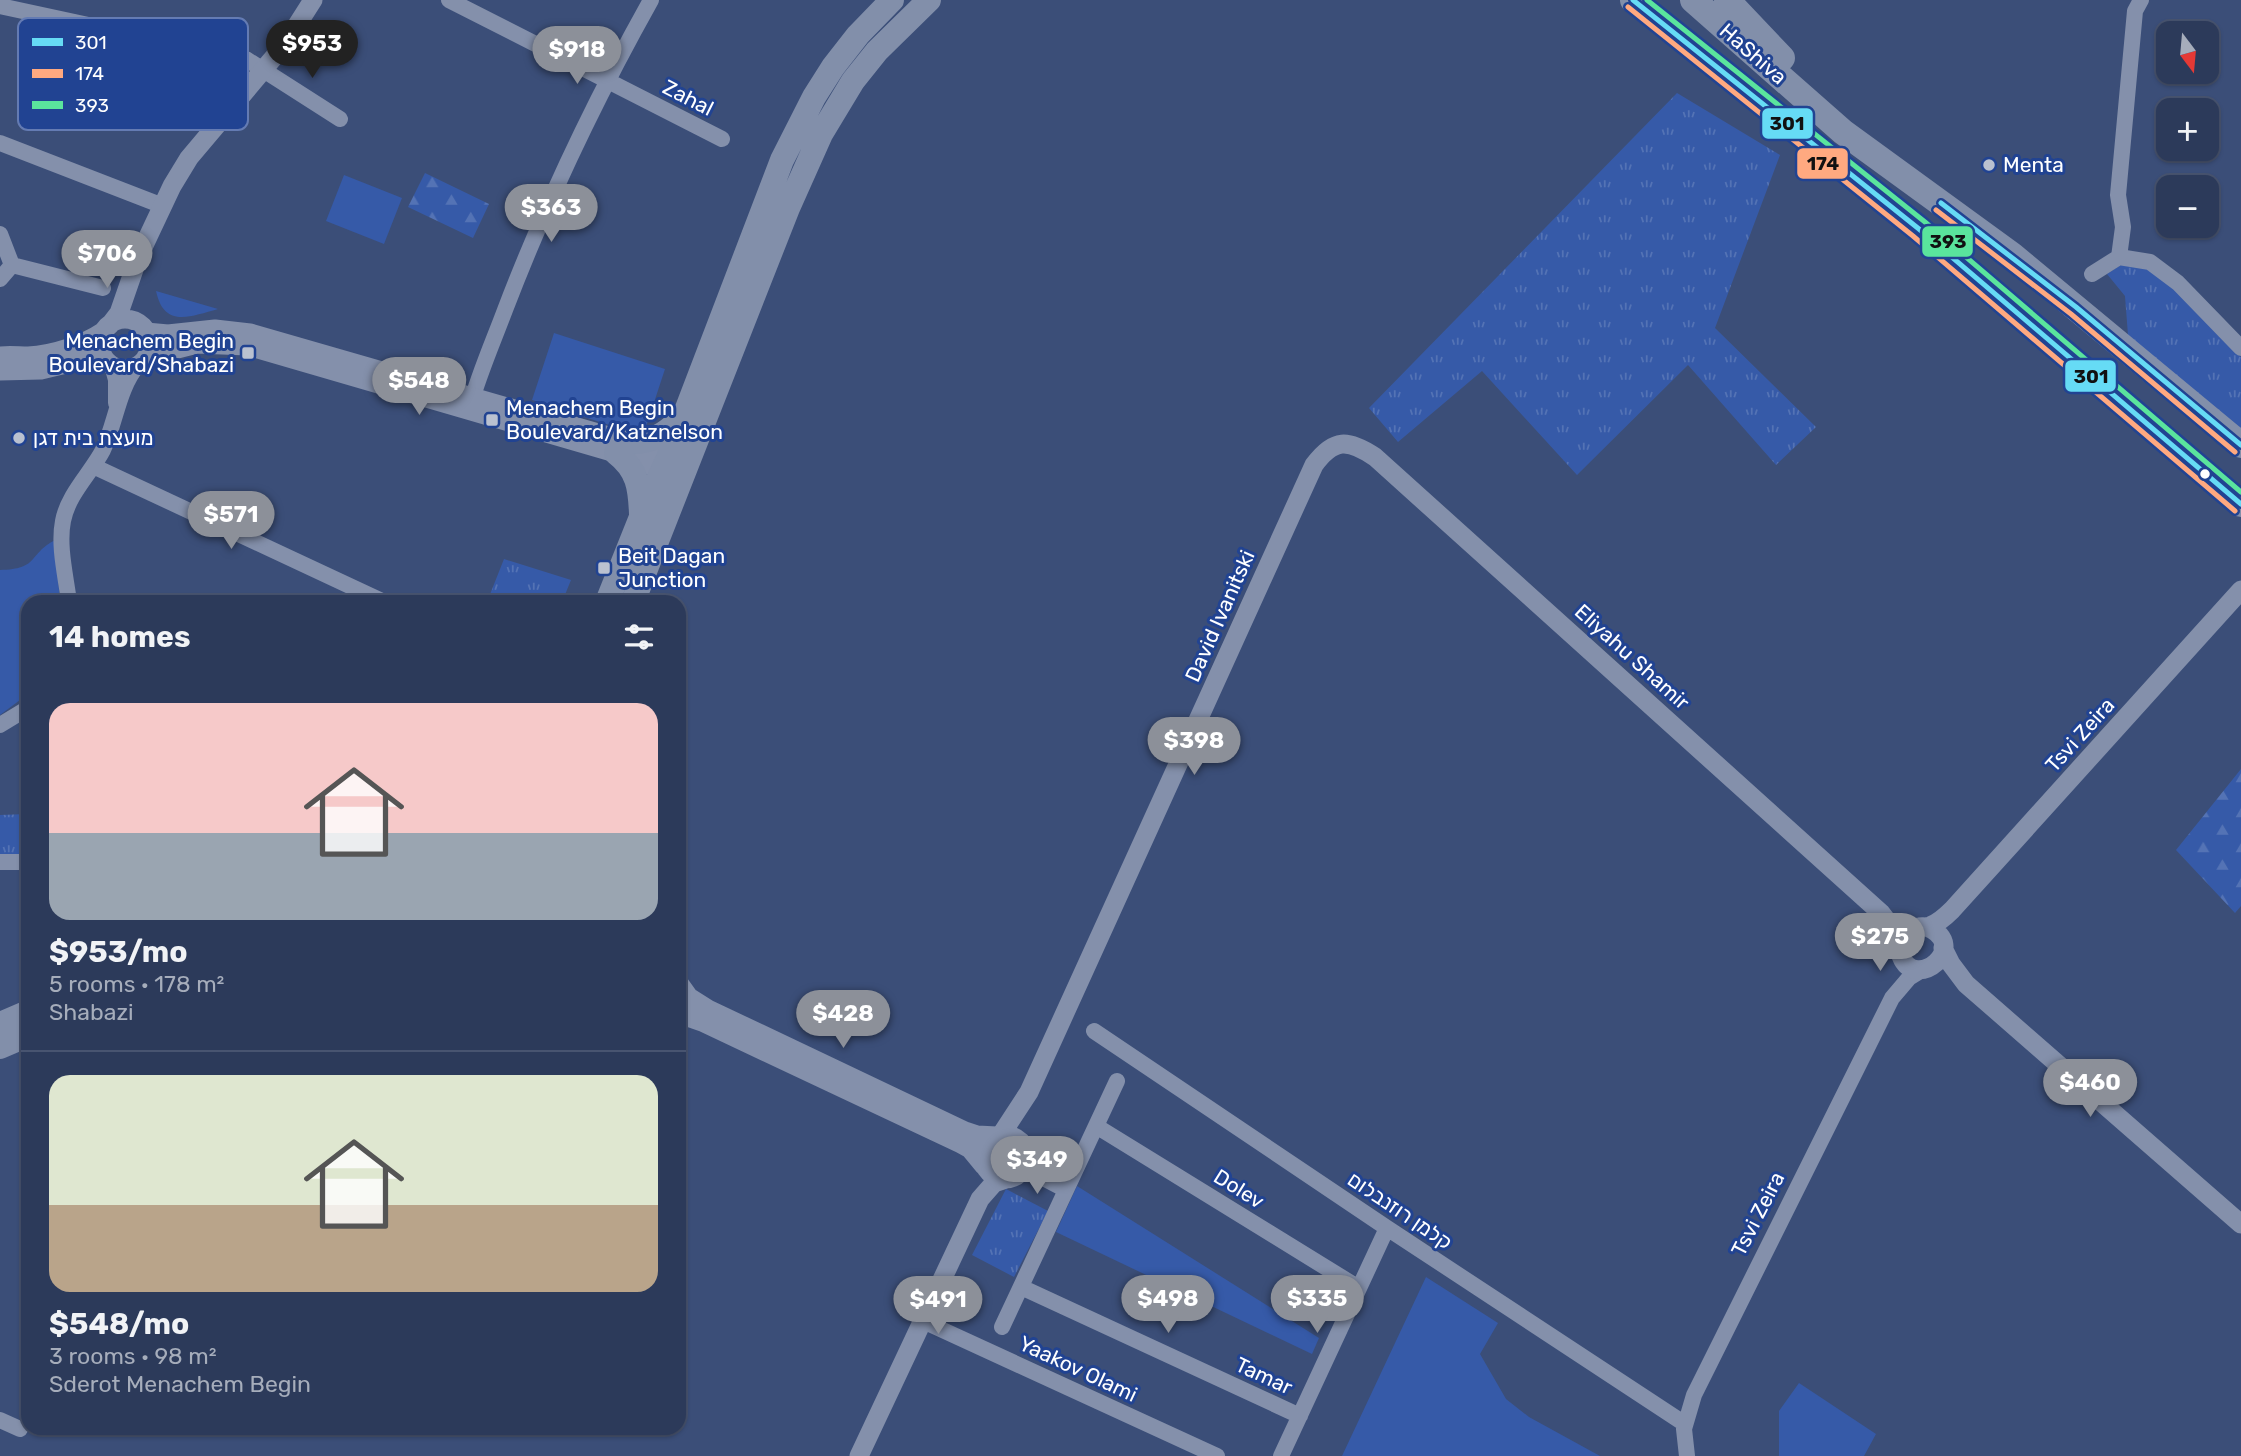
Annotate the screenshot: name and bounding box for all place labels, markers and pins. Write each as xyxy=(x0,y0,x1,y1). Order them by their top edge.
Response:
pin: $953 xyxy=(271,20,353,80)
pin: $918 xyxy=(536,27,618,86)
place label: Menta xyxy=(2003,152,2064,177)
marker: Menta xyxy=(1981,157,1997,173)
pin: $363 xyxy=(510,184,592,244)
pin: $706 xyxy=(66,230,148,290)
place label: Menachem Begin Boulevard/Shabazi xyxy=(49,328,234,377)
marker: Menachem Begin Boulevard/Shabazi xyxy=(240,345,256,361)
pin: $548 xyxy=(378,358,460,417)
place label: Menachem Begin Boulevard/Katznelson xyxy=(506,395,723,444)
marker: Menachem Begin Boulevard/Katznelson xyxy=(484,412,500,428)
place label: מועצת בית דגן xyxy=(33,425,154,450)
marker: מועצת בית דגן xyxy=(11,430,27,446)
unlabelled marker xyxy=(2198,467,2212,481)
pin: $571 xyxy=(190,491,272,551)
place label: Beit Dagan Junction xyxy=(618,543,725,592)
marker: Beit Dagan Junction xyxy=(596,560,612,576)
pin: $398 xyxy=(1153,718,1235,777)
pin: $275 xyxy=(1839,914,1921,973)
pin: $428 xyxy=(802,990,884,1050)
pin: $460 xyxy=(2049,1060,2131,1119)
pin: $349 xyxy=(996,1136,1078,1196)
pin: $491 xyxy=(897,1276,979,1336)
pin: $498 xyxy=(1127,1276,1209,1335)
pin: $335 xyxy=(1276,1276,1358,1335)

